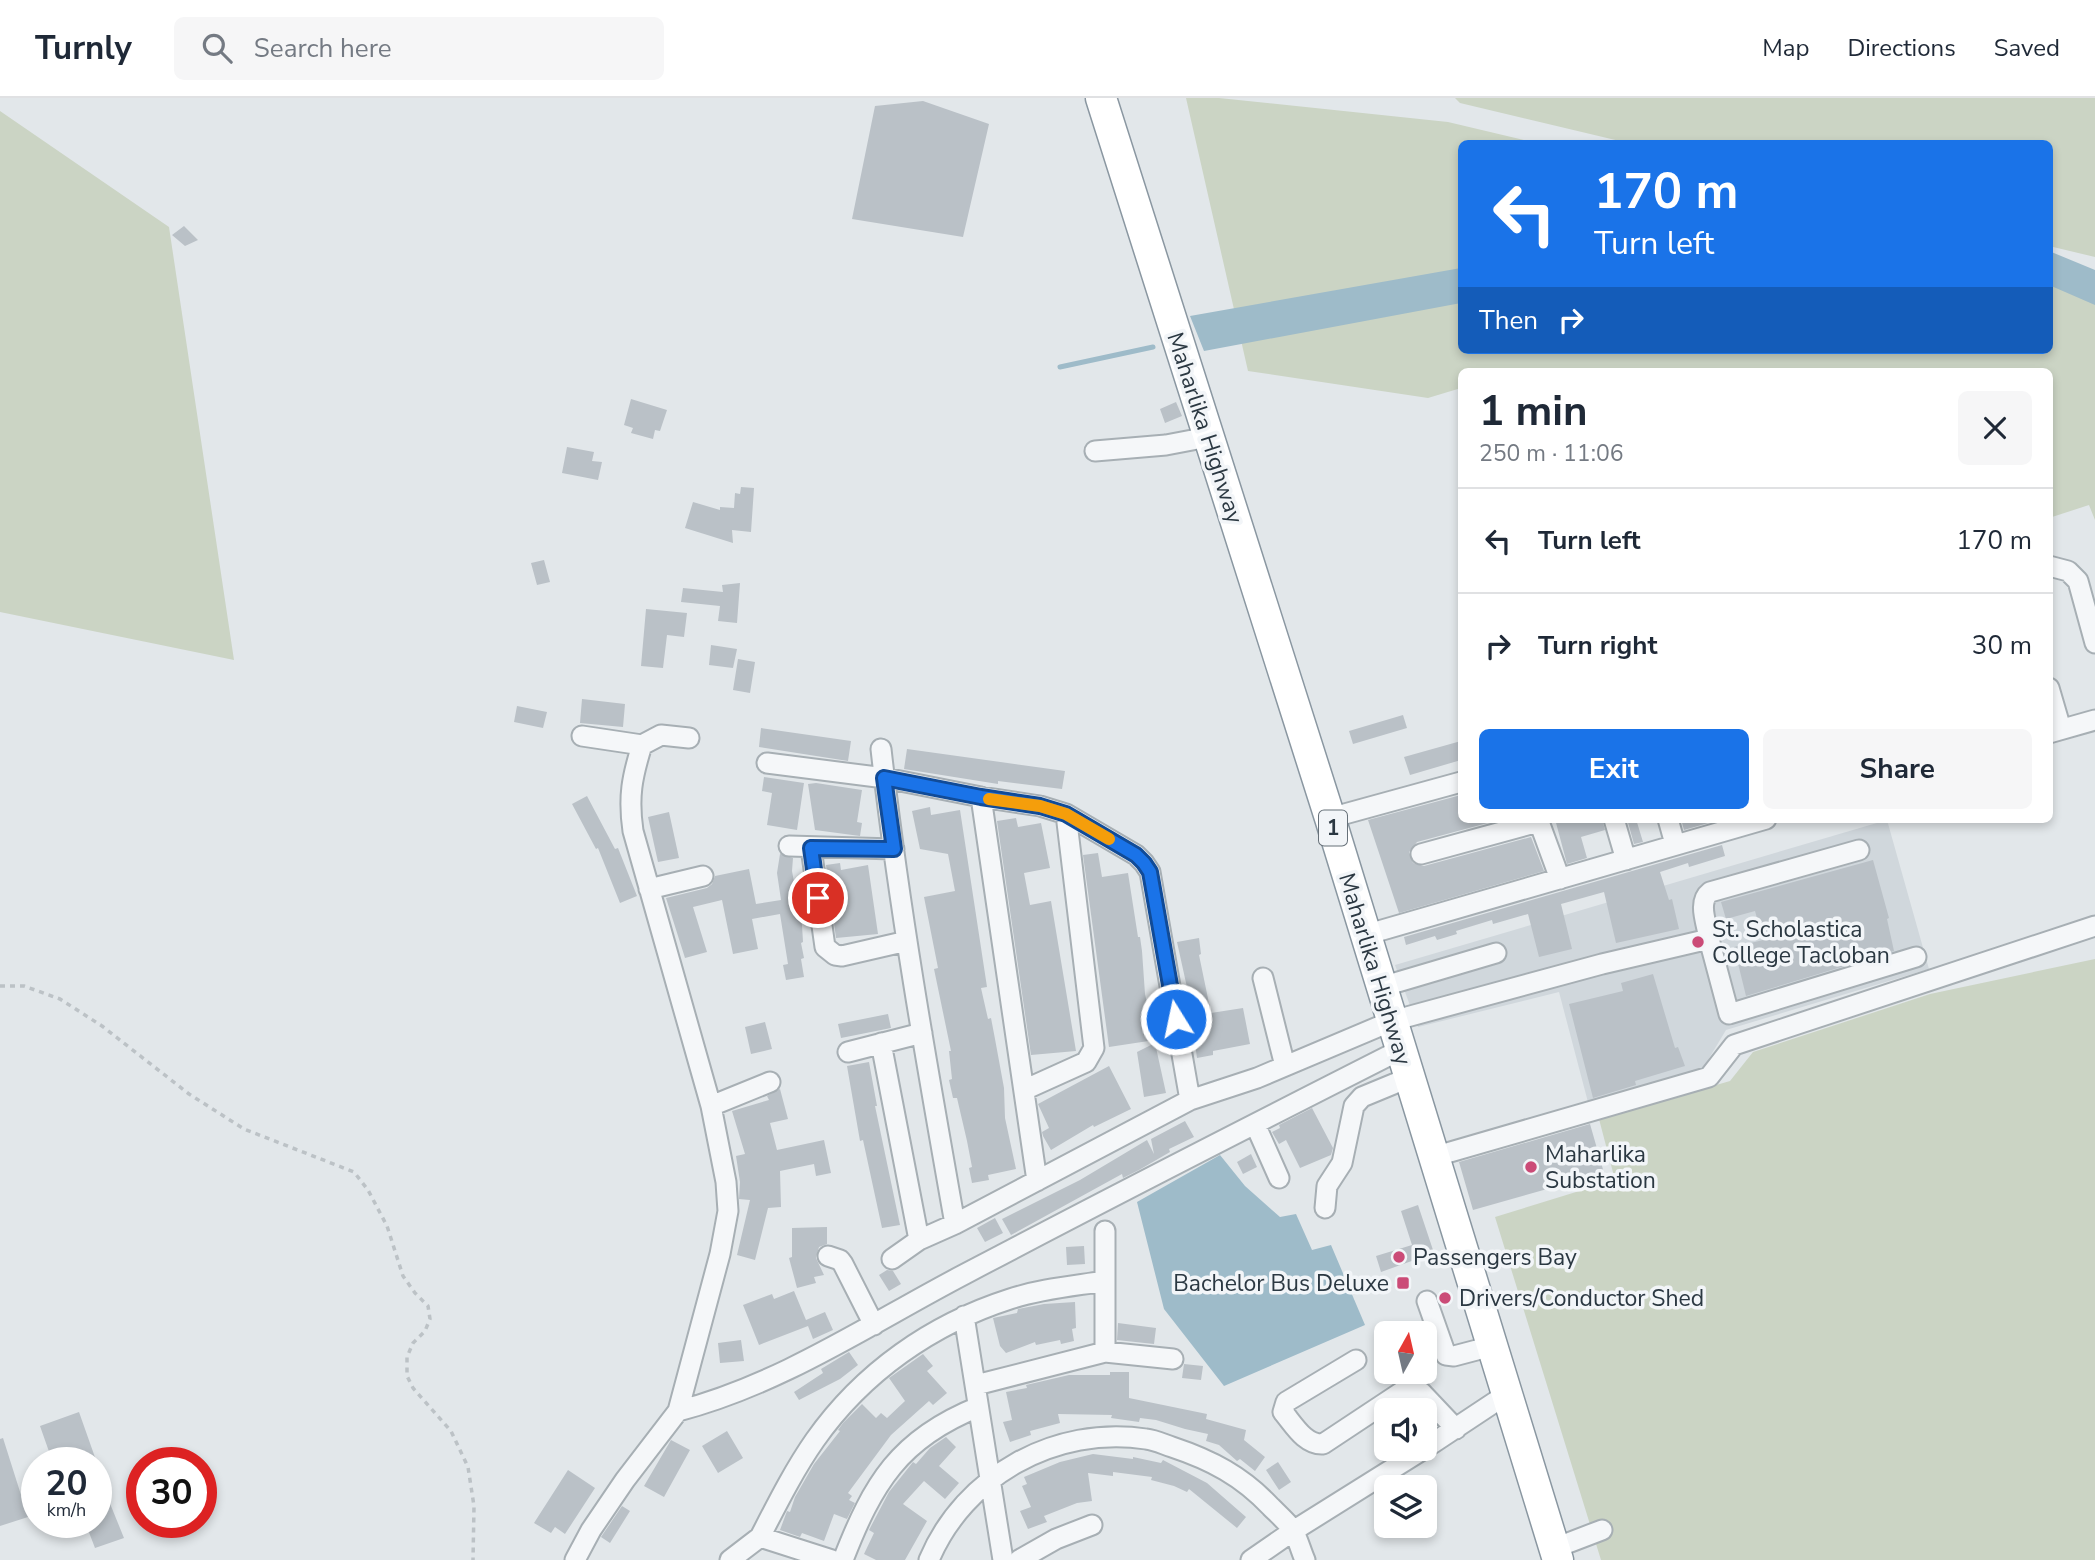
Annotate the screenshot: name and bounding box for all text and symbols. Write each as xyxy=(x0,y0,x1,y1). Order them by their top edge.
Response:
search box xyxy=(174,17,664,80)
text: Turnly xyxy=(35,26,132,71)
icon: search xyxy=(198,29,236,67)
text: Search here xyxy=(254,31,392,66)
text: Map xyxy=(1762,32,1809,64)
text: Directions xyxy=(1847,32,1956,64)
text: Saved xyxy=(1994,32,2060,64)
text: 170 m xyxy=(1594,158,1738,225)
icon: left xyxy=(1479,168,1570,259)
text: Turn left xyxy=(1594,222,1714,265)
icon: right xyxy=(1552,301,1590,339)
text: Then xyxy=(1479,303,1538,338)
street label: Maharlika Highway xyxy=(1159,328,1251,528)
text: 1 min xyxy=(1479,383,1588,440)
button: close xyxy=(1958,391,2032,465)
text: 250 m · 11:06 xyxy=(1479,438,1624,469)
icon: left xyxy=(1479,522,1517,560)
text: Turn left xyxy=(1538,523,1641,558)
text: 170 m xyxy=(1956,523,2032,558)
icon: right xyxy=(1479,627,1517,665)
text: Turn right xyxy=(1538,628,1657,663)
text: 30 m xyxy=(1972,628,2032,663)
button: Exit xyxy=(1479,729,1749,809)
button: Share xyxy=(1763,729,2032,809)
road number: 1 xyxy=(1319,810,1347,846)
pin xyxy=(788,868,848,928)
street label: Maharlika Highway xyxy=(1331,869,1419,1069)
icon: arrive xyxy=(799,879,837,917)
place label: St. Scholastica College Tacloban xyxy=(1712,914,1890,971)
marker: St. Scholastica College Tacloban xyxy=(1690,934,1706,950)
position arrow xyxy=(1139,982,1213,1056)
place label: Maharlika Substation xyxy=(1545,1139,1656,1196)
marker: Maharlika Substation xyxy=(1523,1159,1539,1175)
place label: Passengers Bay xyxy=(1413,1242,1577,1273)
marker: Passengers Bay xyxy=(1391,1249,1407,1265)
place label: Bachelor Bus Deluxe xyxy=(1173,1268,1389,1299)
marker: Bachelor Bus Deluxe xyxy=(1395,1275,1411,1291)
place label: Drivers/Conductor Shed xyxy=(1459,1283,1704,1314)
marker: Drivers/Conductor Shed xyxy=(1437,1290,1453,1306)
north arrow xyxy=(1374,1321,1437,1384)
map controls xyxy=(1374,1321,1437,1538)
button: sound xyxy=(1374,1398,1437,1461)
speed limit sign: 30 xyxy=(126,1447,217,1538)
text: 20 xyxy=(45,1460,88,1507)
button: layers xyxy=(1374,1475,1437,1538)
text: km/h xyxy=(47,1498,86,1522)

